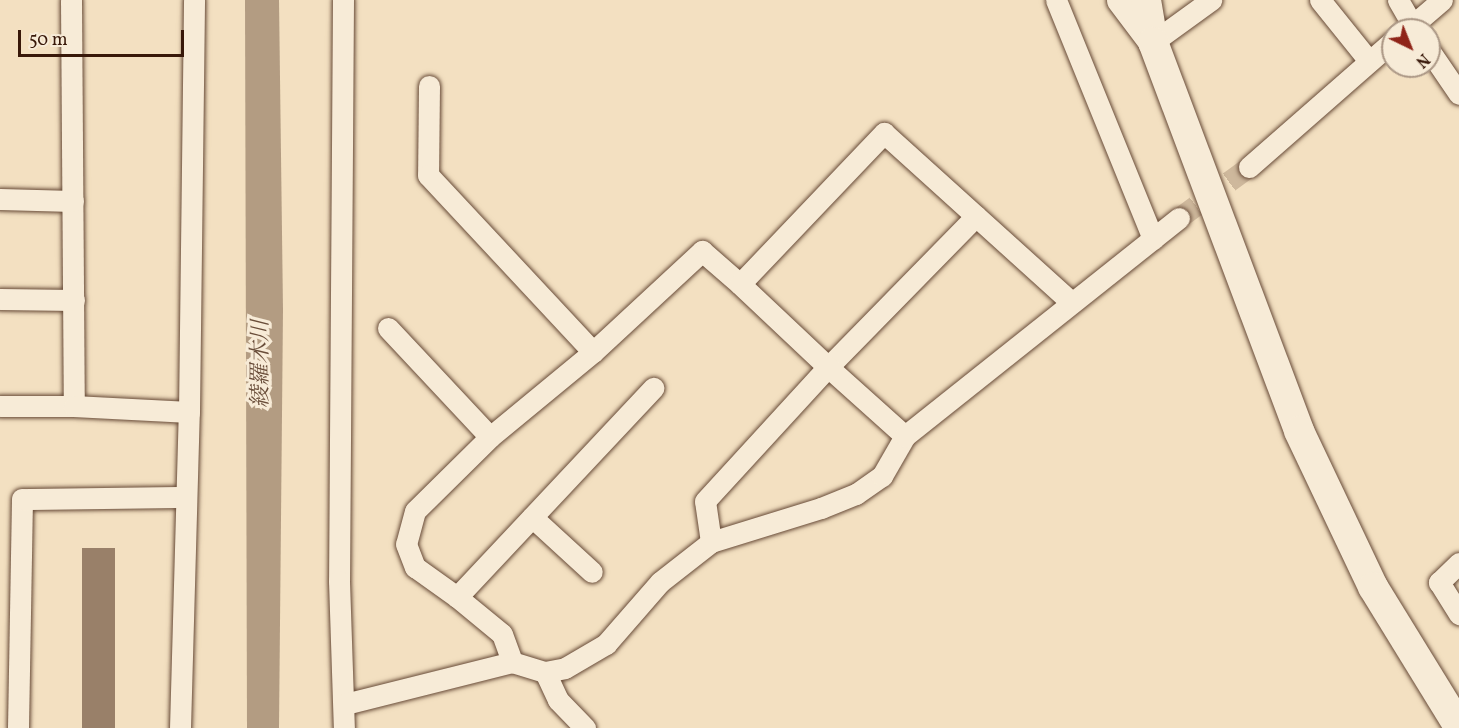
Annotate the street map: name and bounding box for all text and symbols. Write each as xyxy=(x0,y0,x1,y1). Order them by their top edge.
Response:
scale bar xyxy=(21,18,188,56)
north arrow xyxy=(1381,18,1441,78)
text: 50 m xyxy=(29,28,68,53)
text: N xyxy=(1410,48,1434,72)
water label: 綾羅木川 xyxy=(249,320,275,408)

